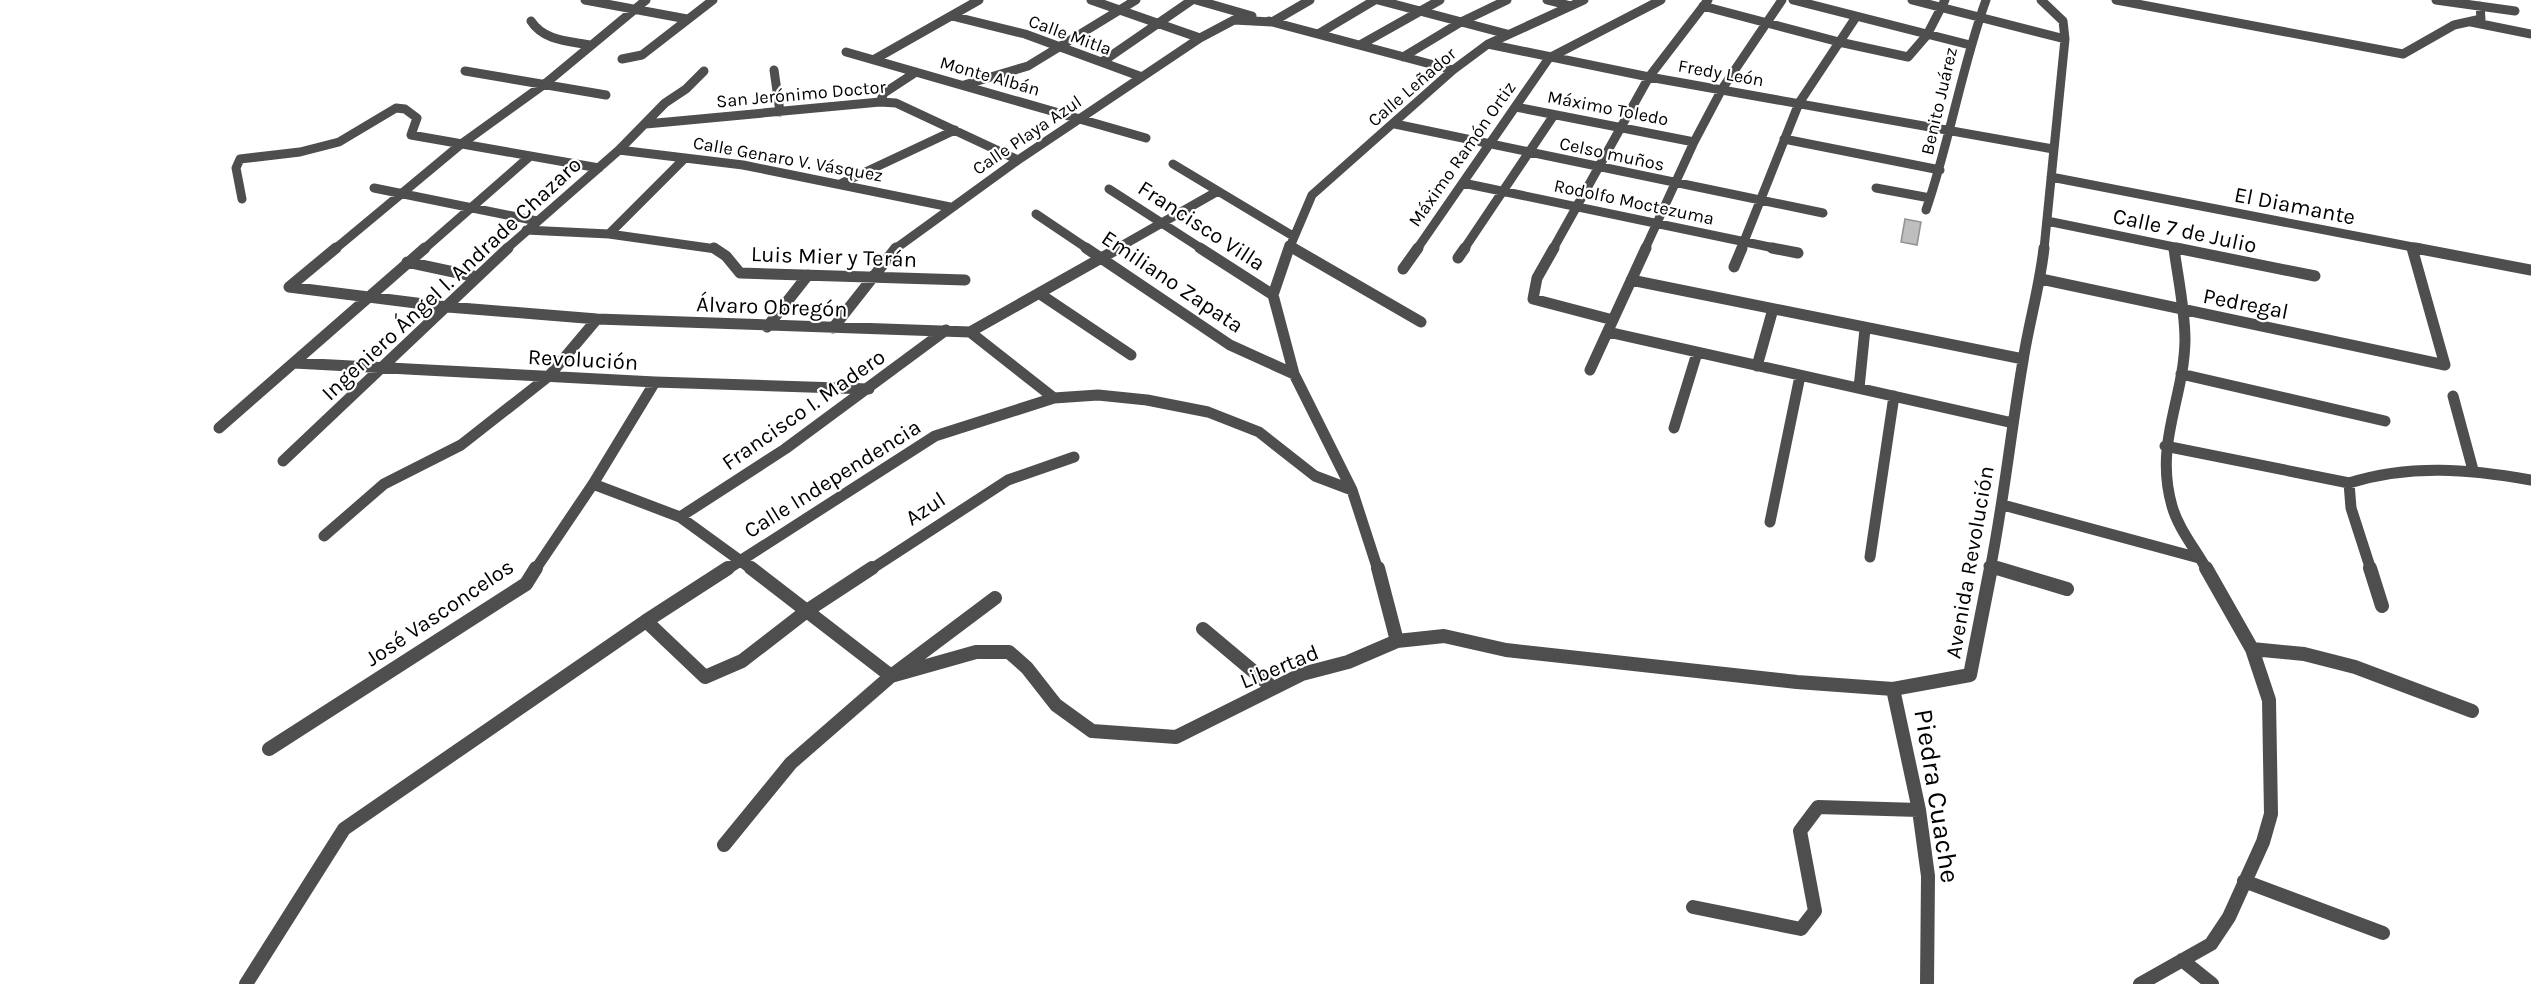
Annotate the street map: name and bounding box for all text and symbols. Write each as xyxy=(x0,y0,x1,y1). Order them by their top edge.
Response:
street label: Calle Mitla xyxy=(1025,10,1115,60)
street label: Calle Leñador xyxy=(1363,42,1461,131)
street label: Benito Juárez xyxy=(1916,45,1962,157)
street label: Monte Albán xyxy=(937,51,1043,101)
street label: Fredy León xyxy=(1676,55,1766,91)
street label: San Jerónimo Doctor xyxy=(715,76,887,112)
street label: Máximo Ramón Ortiz xyxy=(1404,77,1520,231)
street label: Máximo Toledo xyxy=(1546,85,1670,131)
street label: Calle Playa Azul xyxy=(968,90,1086,180)
street label: Calle Genaro V. Vásquez xyxy=(691,131,885,187)
street label: Celso muños xyxy=(1557,132,1667,176)
street label: Ingeniero Ángel l. Andrade Chazaro xyxy=(316,151,587,406)
street label: Rodolfo Moctezuma xyxy=(1552,174,1716,230)
street label: Francisco Villa xyxy=(1133,175,1270,277)
street label: El Diamante xyxy=(2232,182,2357,230)
street label: Calle 7 de Julio xyxy=(2110,203,2259,259)
street label: Emiliano Zapata xyxy=(1097,225,1248,339)
street label: Luis Mier y Terán xyxy=(751,241,917,273)
street label: Pedregal xyxy=(2201,283,2291,325)
street label: Álvaro Obregón xyxy=(696,290,848,323)
street label: Revolución xyxy=(527,344,639,376)
street label: Francisco I. Madero xyxy=(717,344,890,476)
street label: Calle Independencia xyxy=(739,414,926,544)
street label: Avenida Revolución xyxy=(1940,464,2000,661)
street label: Azul xyxy=(901,486,950,531)
street label: José Vasconcelos xyxy=(360,554,519,672)
street label: Libertad xyxy=(1236,639,1323,694)
street label: Piedra Cuache xyxy=(1907,707,1967,885)

